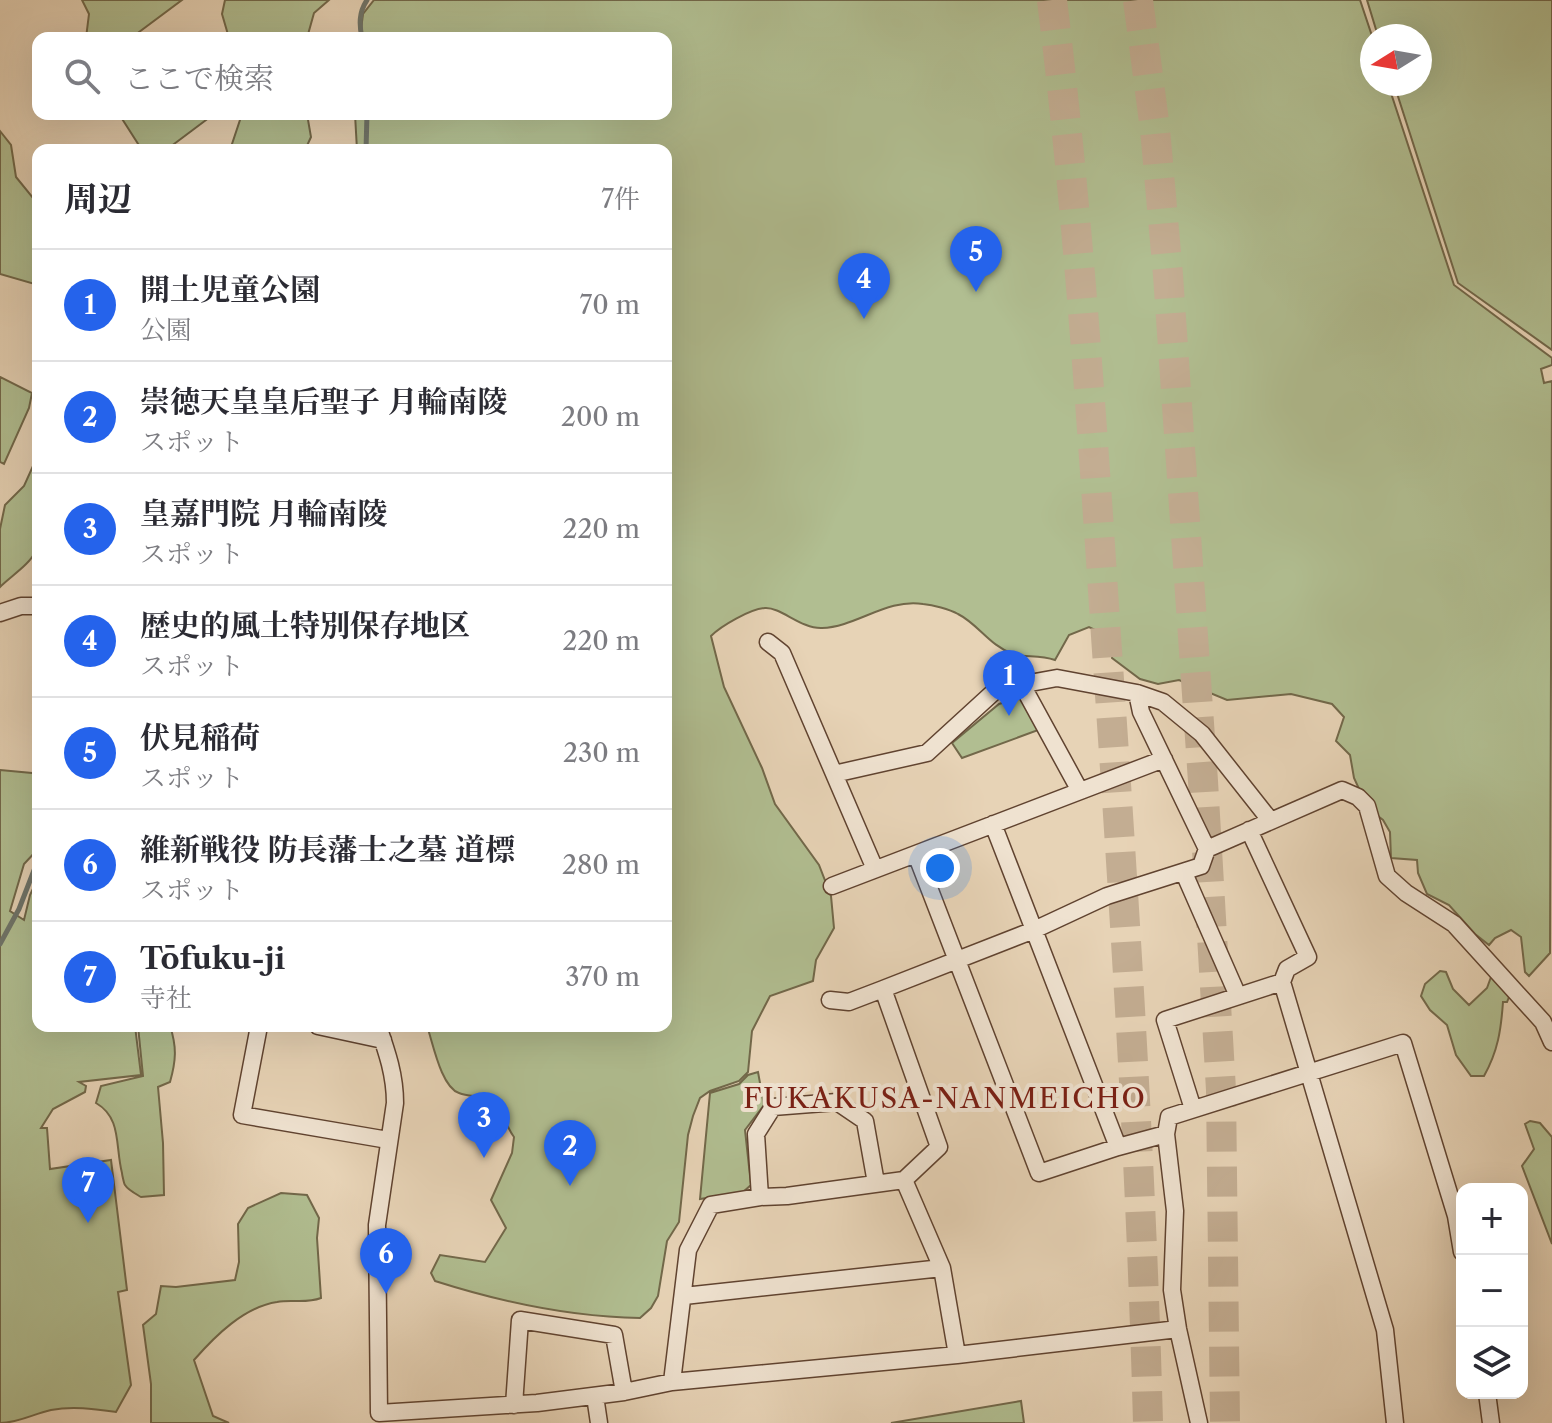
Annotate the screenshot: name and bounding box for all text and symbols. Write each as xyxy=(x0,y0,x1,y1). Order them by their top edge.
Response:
north arrow xyxy=(1360,24,1432,96)
search box xyxy=(32,32,672,120)
icon: search xyxy=(60,54,104,98)
text: ここで検索 xyxy=(124,60,274,97)
text: 周辺 xyxy=(64,178,132,220)
text: 7件 xyxy=(601,183,640,215)
pin: 5 xyxy=(950,226,1002,292)
pin: 4 xyxy=(838,253,890,319)
text: 開土児童公園 xyxy=(140,271,320,308)
text: 1 xyxy=(84,289,96,321)
text: 70 m xyxy=(580,289,640,321)
text: 公園 xyxy=(140,314,192,346)
text: 崇徳天皇皇后聖子 月輪南陵 xyxy=(140,383,508,420)
text: 2 xyxy=(82,401,98,433)
text: 200 m xyxy=(561,401,640,433)
text: スポット xyxy=(140,426,244,458)
text: 皇嘉門院 月輪南陵 xyxy=(140,495,388,532)
text: 3 xyxy=(83,513,97,545)
text: 220 m xyxy=(562,513,640,545)
text: スポット xyxy=(140,538,244,570)
text: 歴史的風土特別保存地区 xyxy=(140,607,470,644)
text: 4 xyxy=(82,625,98,657)
text: 220 m xyxy=(562,625,640,657)
text: スポット xyxy=(140,650,244,682)
pin: 1 xyxy=(983,650,1035,716)
text: 伏見稲荷 xyxy=(140,719,260,756)
text: 5 xyxy=(83,737,97,769)
text: 230 m xyxy=(563,737,640,769)
text: スポット xyxy=(140,762,244,794)
text: 維新戦役 防長藩士之墓 道標 xyxy=(140,831,515,868)
your location xyxy=(920,848,960,888)
text: 6 xyxy=(82,849,98,881)
text: 280 m xyxy=(562,849,640,881)
text: スポット xyxy=(140,874,244,906)
text: Tōfuku-ji xyxy=(140,940,285,977)
text: 7 xyxy=(83,961,97,993)
text: 370 m xyxy=(565,961,640,993)
text: 寺社 xyxy=(140,982,192,1014)
district label: FUKAKUSA-NANMEICHO xyxy=(743,1081,1147,1115)
pin: 3 xyxy=(458,1092,510,1158)
pin: 2 xyxy=(544,1120,596,1186)
pin: 7 xyxy=(62,1157,114,1223)
map controls xyxy=(1456,1183,1528,1399)
button: + xyxy=(1456,1183,1528,1255)
pin: 6 xyxy=(360,1228,412,1294)
button: − xyxy=(1456,1255,1528,1327)
button: layers xyxy=(1456,1327,1528,1399)

